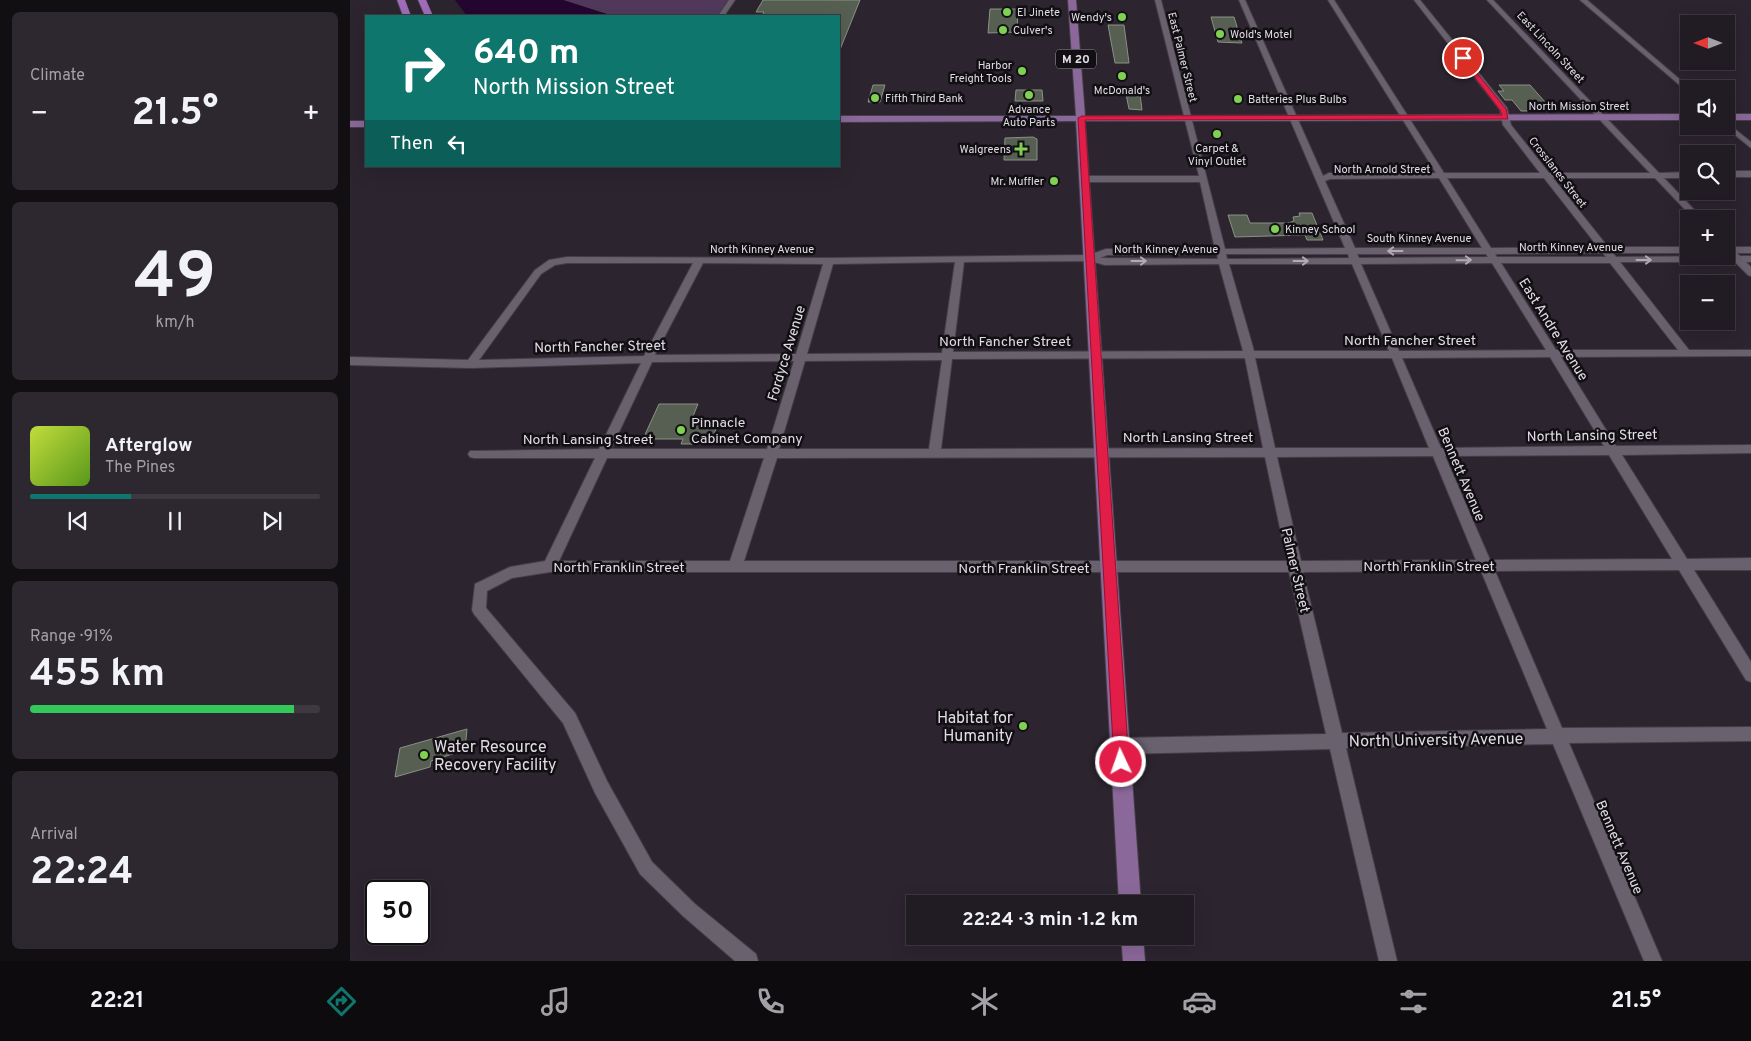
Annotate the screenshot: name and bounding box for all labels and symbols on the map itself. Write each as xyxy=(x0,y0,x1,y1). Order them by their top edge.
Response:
marker: El Jinete xyxy=(1001,6,1013,18)
place label: El Jinete xyxy=(1017,6,1060,20)
street label: East Lincoln Street xyxy=(1513,9,1587,86)
place label: Wendy's xyxy=(1071,11,1112,25)
marker: Wendy's xyxy=(1116,11,1128,23)
street label: East Palmer Street xyxy=(1164,11,1200,104)
north arrow xyxy=(1680,15,1735,70)
marker: Culver's xyxy=(997,24,1009,36)
place label: Culver's xyxy=(1013,24,1053,38)
marker: Wold's Motel xyxy=(1214,28,1226,40)
place label: Wold's Motel xyxy=(1230,28,1292,42)
pin xyxy=(1442,37,1484,79)
road number: M 20 xyxy=(1056,50,1096,68)
place label: Harbor Freight Tools xyxy=(949,59,1013,86)
marker: Harbor Freight Tools xyxy=(1016,65,1028,77)
marker: McDonald's xyxy=(1116,70,1128,82)
place label: McDonald's xyxy=(1094,84,1150,98)
marker: Advance Auto Parts xyxy=(1023,89,1035,101)
marker: Fifth Third Bank xyxy=(869,92,881,104)
place label: Fifth Third Bank xyxy=(885,92,964,106)
marker: Batteries Plus Bulbs xyxy=(1232,93,1244,105)
place label: Batteries Plus Bulbs xyxy=(1248,93,1347,107)
street label: North Mission Street xyxy=(1529,100,1629,114)
place label: Advance Auto Parts xyxy=(1003,103,1055,130)
marker: Carpet & Vinyl Outlet xyxy=(1211,128,1223,140)
street label: Crosslanes Street xyxy=(1525,134,1589,211)
place label: Carpet & Vinyl Outlet xyxy=(1188,142,1246,169)
place label: Walgreens xyxy=(960,143,1011,157)
marker: Walgreens xyxy=(1015,143,1027,155)
street label: North Arnold Street xyxy=(1334,163,1430,177)
place label: Mr. Muffler xyxy=(991,175,1045,189)
marker: Mr. Muffler xyxy=(1048,175,1060,187)
marker: Kinney School xyxy=(1269,223,1281,235)
place label: Kinney School xyxy=(1285,223,1355,237)
street label: South Kinney Avenue xyxy=(1367,232,1471,246)
street label: North Kinney Avenue xyxy=(1519,241,1623,255)
street label: North Kinney Avenue xyxy=(710,243,814,257)
street label: North Kinney Avenue xyxy=(1114,243,1218,257)
one-way arrow xyxy=(1387,246,1404,256)
one-way arrow xyxy=(1455,255,1471,265)
one-way arrow xyxy=(1635,255,1651,265)
one-way arrow xyxy=(1130,256,1146,266)
one-way arrow xyxy=(1292,256,1309,266)
street label: East Andre Avenue xyxy=(1514,275,1591,384)
street label: Fordyce Avenue xyxy=(765,304,810,403)
street label: North Fancher Street xyxy=(1344,333,1476,350)
street label: North Fancher Street xyxy=(939,334,1071,351)
street label: North Fancher Street xyxy=(534,338,666,357)
place label: Pinnacle Cabinet Company xyxy=(691,415,803,448)
marker: Pinnacle Cabinet Company xyxy=(675,424,687,436)
street label: Bennett Avenue xyxy=(1433,425,1488,524)
street label: North Lansing Street xyxy=(1527,427,1658,446)
street label: North Lansing Street xyxy=(1123,430,1253,447)
street label: North Lansing Street xyxy=(523,432,653,449)
street label: Palmer Street xyxy=(1277,526,1313,614)
street label: North Franklin Street xyxy=(1363,559,1495,576)
street label: North Franklin Street xyxy=(553,560,685,577)
street label: North Franklin Street xyxy=(958,561,1090,578)
place label: Habitat for Humanity xyxy=(937,709,1013,747)
marker: Habitat for Humanity xyxy=(1017,720,1029,732)
street label: North University Avenue xyxy=(1349,729,1524,753)
position arrow xyxy=(1094,735,1146,787)
place label: Water Resource Recovery Facility xyxy=(434,738,557,776)
marker: Water Resource Recovery Facility xyxy=(418,749,430,761)
street label: Bennett Avenue xyxy=(1591,798,1646,897)
speed limit sign: 50 xyxy=(365,880,430,945)

